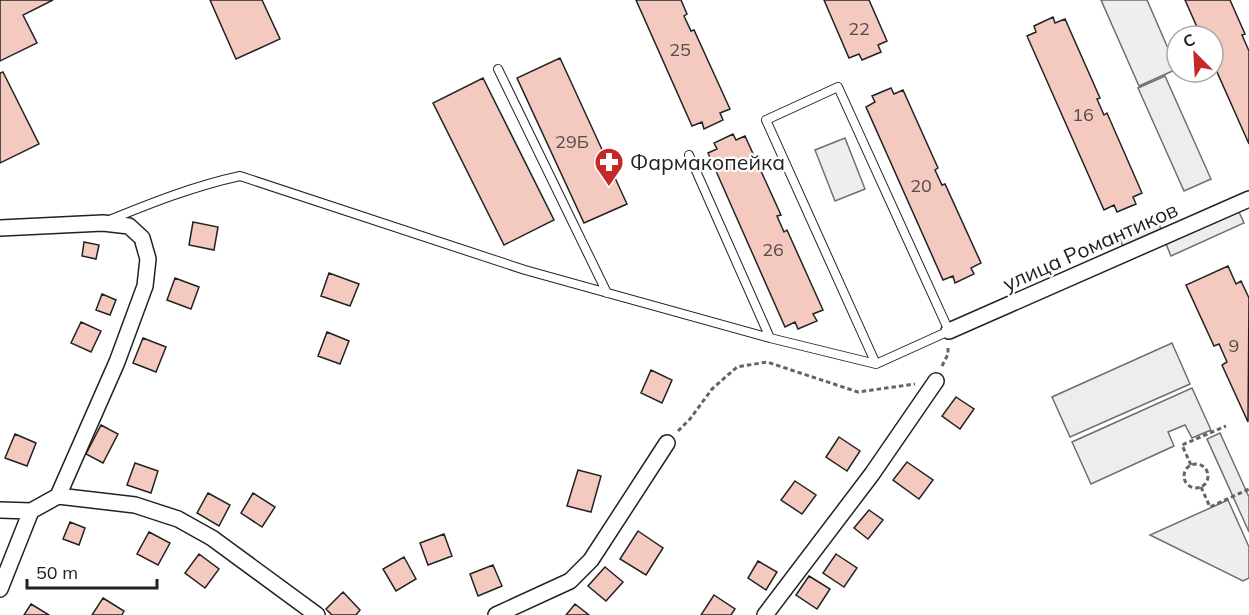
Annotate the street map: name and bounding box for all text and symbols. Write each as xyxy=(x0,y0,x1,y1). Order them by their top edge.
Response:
house number: 22 xyxy=(848,17,870,40)
north arrow xyxy=(1165,24,1225,84)
text: С xyxy=(1180,29,1198,52)
house number: 25 xyxy=(669,38,691,61)
house number: 16 xyxy=(1072,103,1094,126)
house number: 29Б xyxy=(555,130,589,153)
pharmacy icon: Фармакопейка xyxy=(593,146,625,188)
place label: Фармакопейка xyxy=(630,149,785,175)
house number: 20 xyxy=(910,174,932,197)
street label: улица Романтиков xyxy=(998,196,1182,296)
house number: 26 xyxy=(762,238,784,261)
house number: 9 xyxy=(1229,334,1239,357)
scale bar xyxy=(27,552,158,590)
text: 50 m xyxy=(36,561,78,584)

